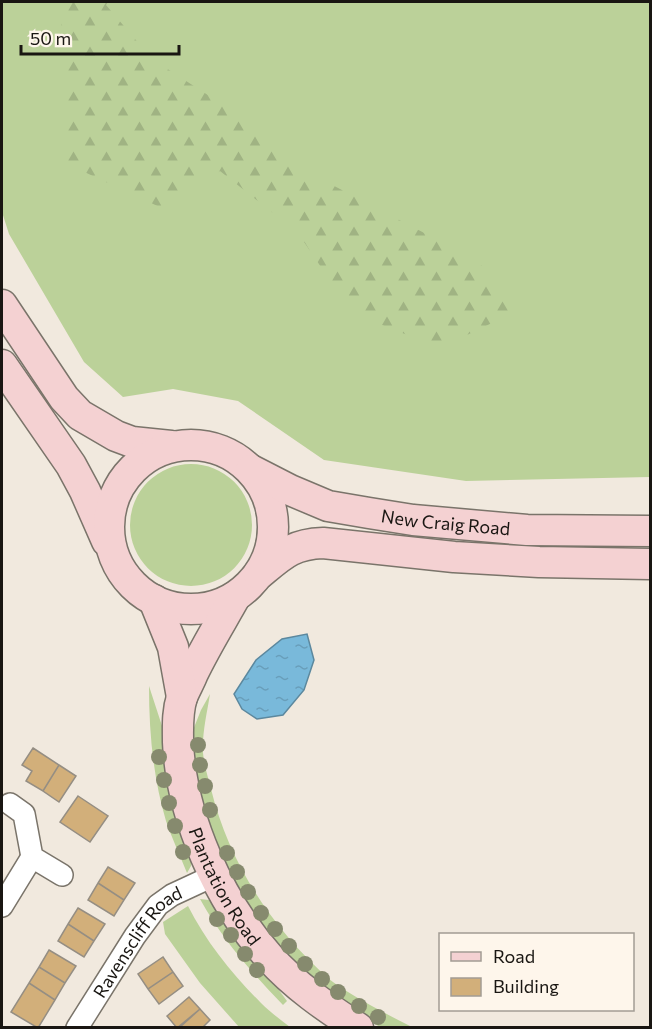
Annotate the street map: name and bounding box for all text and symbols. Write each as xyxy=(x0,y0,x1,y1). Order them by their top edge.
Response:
scale bar xyxy=(21,18,178,56)
text: 50 m xyxy=(30,27,71,49)
street label: New Craig Road xyxy=(380,504,511,539)
street label: Plantation Road xyxy=(184,824,266,949)
street label: Ravenscliff Road xyxy=(88,881,185,1002)
legend xyxy=(439,933,634,1011)
text: Road xyxy=(493,945,535,967)
text: Building xyxy=(493,975,559,997)

